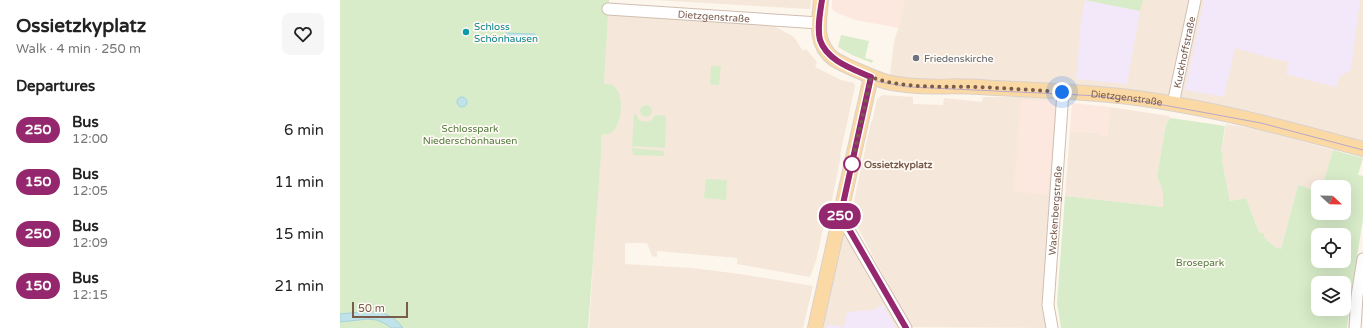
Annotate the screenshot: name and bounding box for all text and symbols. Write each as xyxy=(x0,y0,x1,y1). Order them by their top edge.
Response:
street label: Dietzgenstraße xyxy=(677,9,751,25)
button: heart xyxy=(282,13,324,55)
text: Ossietzkyplatz xyxy=(16,15,146,37)
street label: Kuckhoffstraße xyxy=(1171,15,1198,89)
place label: Schloss Schönhausen xyxy=(474,21,538,45)
marker: Schloss Schönhausen xyxy=(461,27,471,37)
text: Walk · 4 min · 250 m xyxy=(16,41,141,57)
marker: Friedenskirche xyxy=(911,53,921,63)
place label: Friedenskirche xyxy=(924,53,994,65)
text: Departures xyxy=(16,77,95,95)
your location xyxy=(1052,82,1072,102)
street label: Dietzgenstraße xyxy=(1090,88,1164,109)
text: Bus xyxy=(72,113,99,131)
text: 250 xyxy=(25,121,51,138)
text: 6 min xyxy=(284,121,324,139)
park label: Schlosspark Niederschönhausen xyxy=(423,123,517,147)
text: 12:00 xyxy=(72,131,108,147)
marker: Ossietzkyplatz xyxy=(843,155,861,173)
place label: Ossietzkyplatz xyxy=(864,159,933,171)
text: Bus xyxy=(72,165,99,183)
street label: Wackenbergstraße xyxy=(1047,165,1065,256)
text: 150 xyxy=(25,173,51,190)
text: 11 min xyxy=(275,173,324,191)
north arrow xyxy=(1311,180,1351,220)
map controls xyxy=(1311,180,1351,316)
text: 12:05 xyxy=(72,183,108,199)
line badge: 250 xyxy=(817,203,863,229)
text: 250 xyxy=(827,207,853,224)
text: Bus xyxy=(72,217,99,235)
text: 250 xyxy=(25,225,51,242)
text: 15 min xyxy=(275,225,324,243)
button: locate xyxy=(1311,228,1351,268)
text: 12:09 xyxy=(72,235,108,251)
park label: Brosepark xyxy=(1176,257,1225,269)
text: Bus xyxy=(72,269,99,287)
button: layers xyxy=(1311,276,1351,316)
text: 150 xyxy=(25,277,51,294)
text: 21 min xyxy=(275,277,324,295)
text: 12:15 xyxy=(72,287,108,303)
scale bar xyxy=(352,300,408,319)
text: 50 m xyxy=(358,302,385,315)

